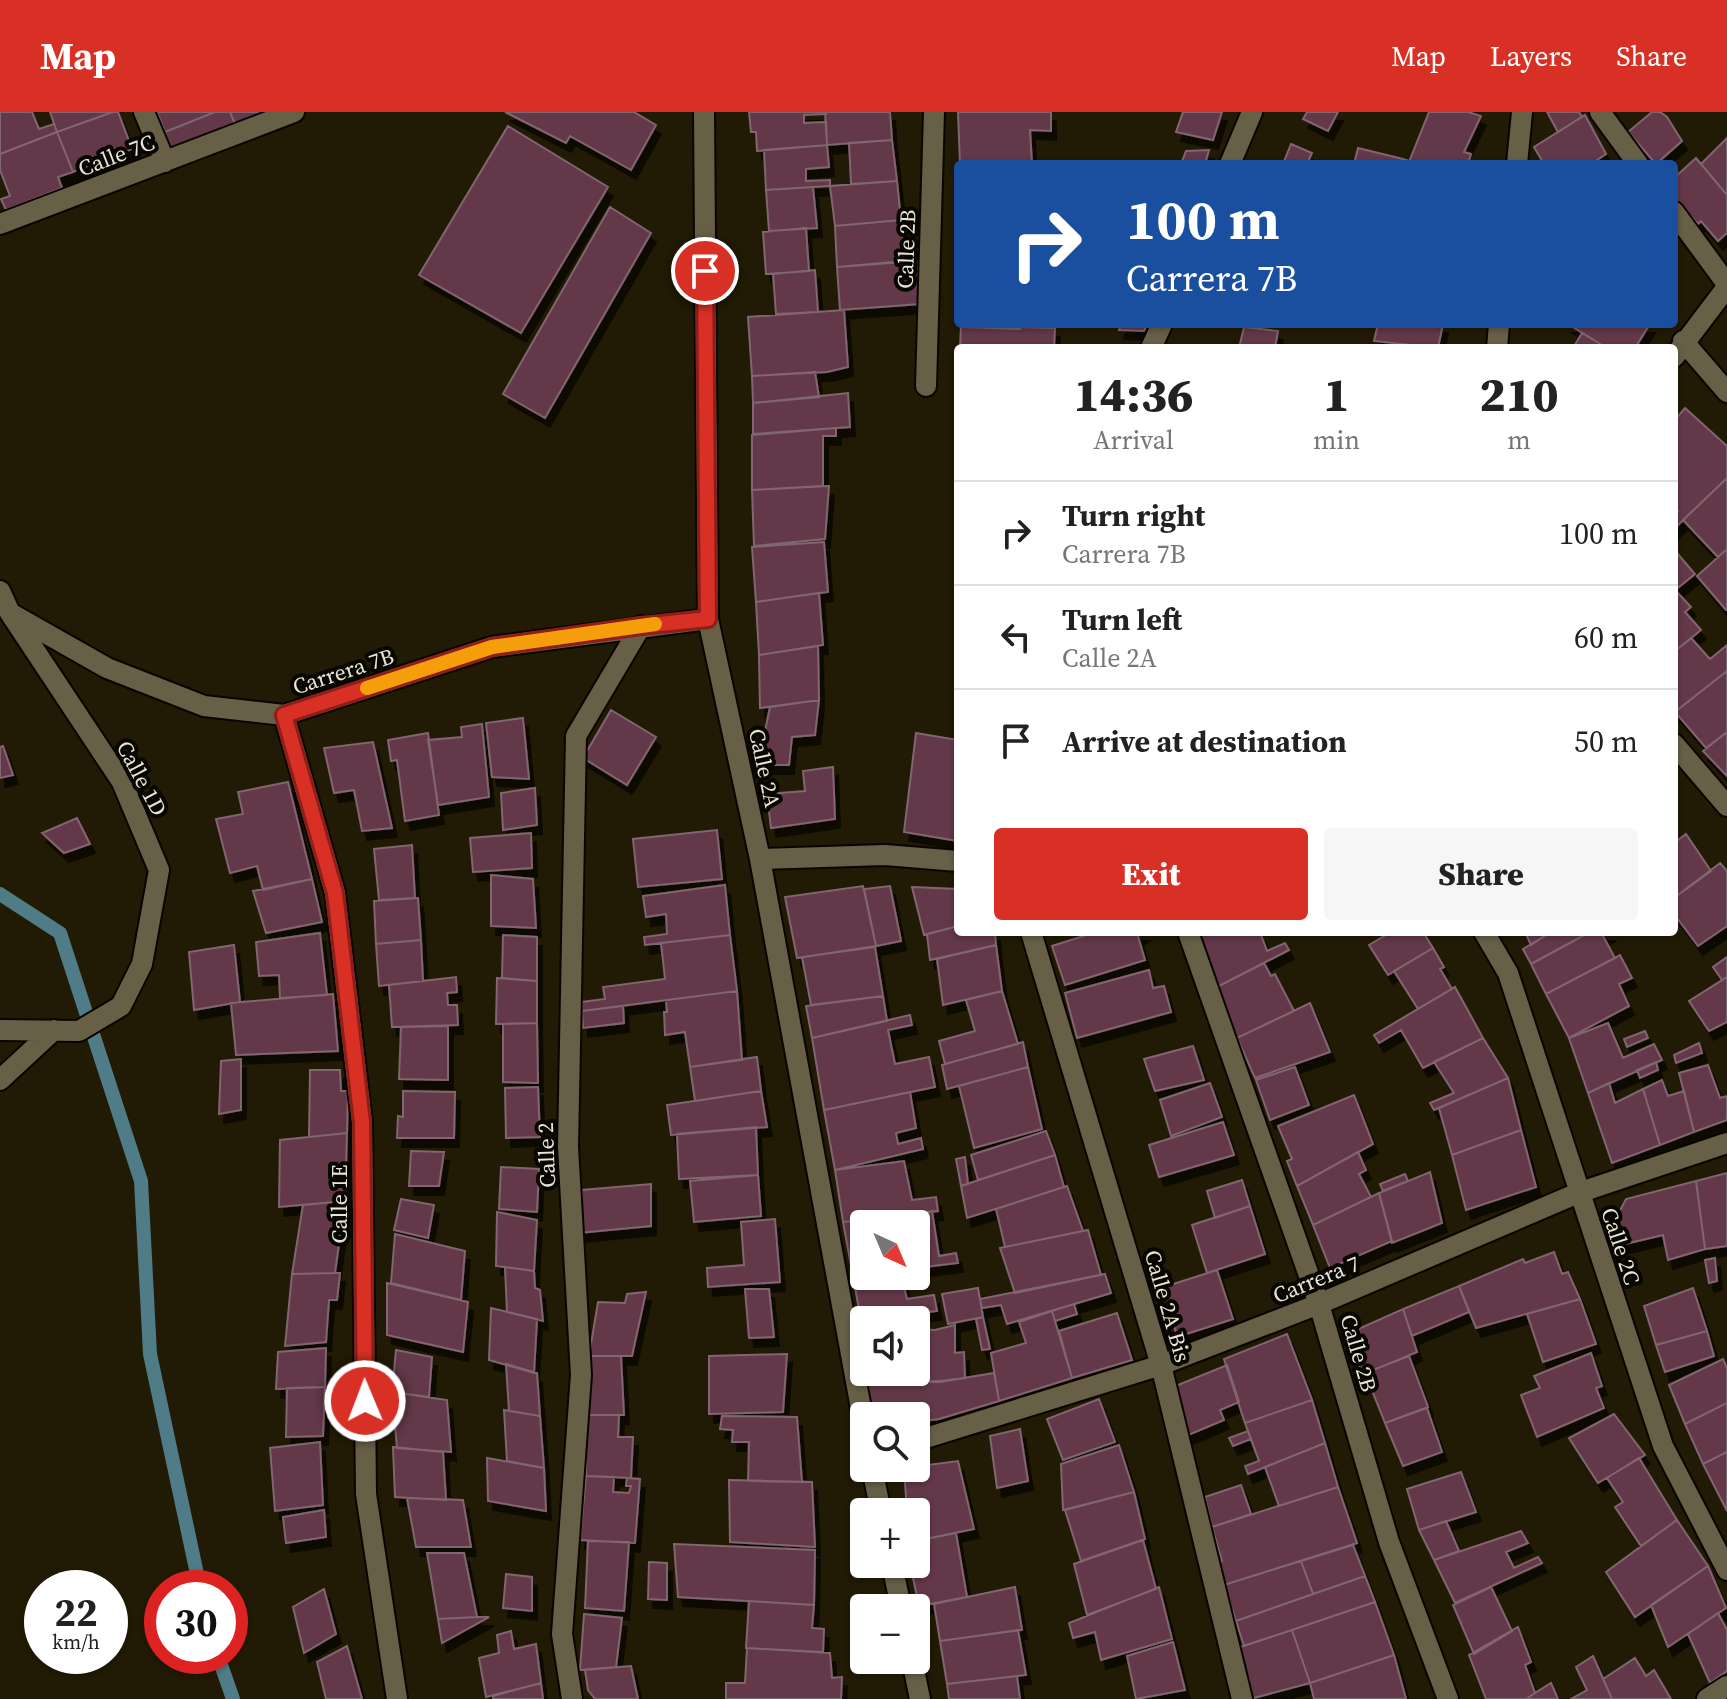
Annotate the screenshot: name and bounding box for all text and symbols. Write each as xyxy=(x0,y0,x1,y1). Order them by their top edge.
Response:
text: Map xyxy=(40,30,116,82)
text: Map xyxy=(1391,37,1446,75)
text: Layers xyxy=(1490,37,1572,75)
text: Share xyxy=(1616,37,1687,75)
street label: Calle 7C xyxy=(74,127,159,183)
text: 100 m xyxy=(1126,181,1280,258)
icon: right xyxy=(994,192,1098,296)
street label: Calle 2B xyxy=(890,209,922,289)
pin xyxy=(671,237,739,305)
icon: arrive xyxy=(683,249,727,293)
text: Carrera 7B xyxy=(1126,254,1298,303)
text: 14:36 xyxy=(1073,361,1194,427)
text: 1 xyxy=(1323,361,1350,427)
text: 210 xyxy=(1479,361,1559,427)
text: Arrival xyxy=(1093,422,1174,458)
text: min xyxy=(1313,422,1360,458)
text: m xyxy=(1507,422,1531,458)
text: Turn right xyxy=(1062,495,1205,536)
icon: right xyxy=(994,511,1038,555)
text: 100 m xyxy=(1559,513,1638,554)
text: Carrera 7B xyxy=(1062,536,1186,572)
text: Turn left xyxy=(1062,599,1182,640)
icon: left xyxy=(994,615,1038,659)
text: 60 m xyxy=(1574,617,1638,658)
text: Calle 2A xyxy=(1062,640,1157,676)
street label: Carrera 7B xyxy=(289,641,397,701)
icon: arrive xyxy=(994,719,1038,763)
text: Arrive at destination xyxy=(1062,721,1347,762)
text: 50 m xyxy=(1574,721,1638,762)
street label: Calle 2A xyxy=(742,726,788,811)
street label: Calle 1D xyxy=(110,735,174,821)
button: Exit xyxy=(994,828,1308,920)
button: Share xyxy=(1324,828,1638,920)
street label: Calle 2 xyxy=(530,1122,562,1188)
street label: Calle 1E xyxy=(324,1165,354,1243)
street label: Calle 2C xyxy=(1594,1204,1648,1289)
north arrow xyxy=(850,1210,930,1290)
map controls xyxy=(850,1210,930,1674)
street label: Calle 2A Bis xyxy=(1138,1246,1198,1366)
street label: Carrera 7 xyxy=(1268,1248,1364,1310)
button: sound xyxy=(850,1306,930,1386)
street label: Calle 2B xyxy=(1334,1311,1384,1395)
position arrow xyxy=(323,1359,407,1443)
button: search xyxy=(850,1402,930,1482)
button: + xyxy=(850,1498,930,1578)
speed limit sign: 30 xyxy=(144,1570,248,1674)
text: 22 xyxy=(54,1585,98,1639)
button: − xyxy=(850,1594,930,1674)
text: km/h xyxy=(52,1628,100,1656)

